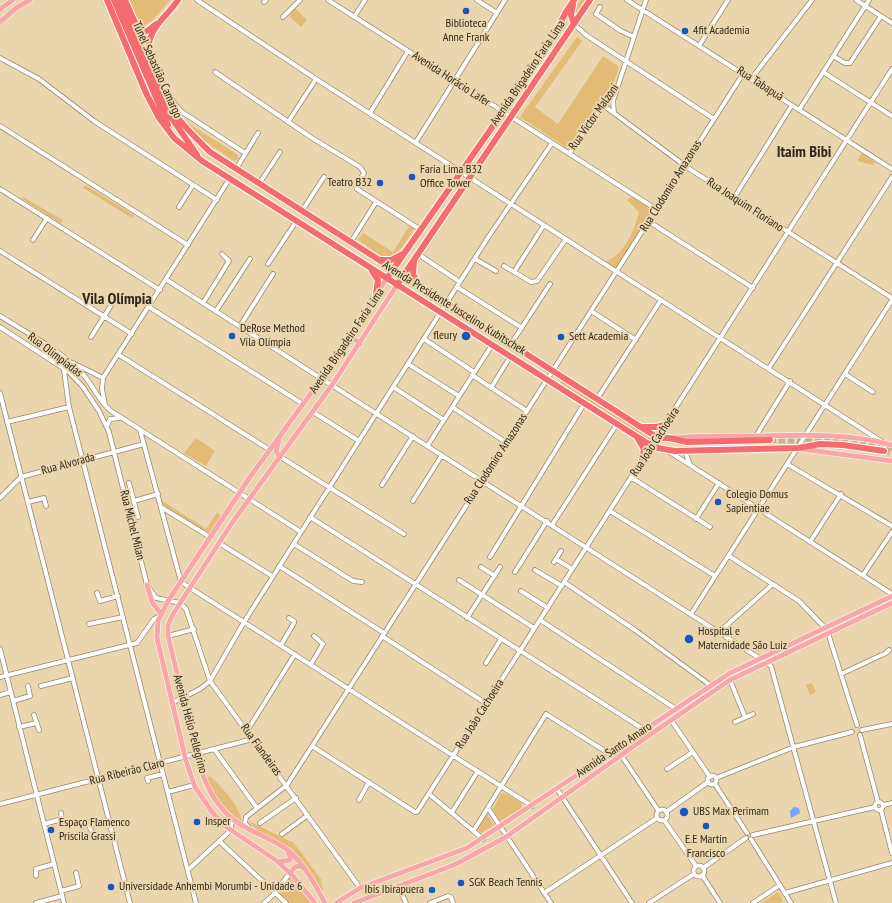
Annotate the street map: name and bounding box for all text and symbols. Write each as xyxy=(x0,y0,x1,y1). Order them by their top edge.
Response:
marker: Biblioteca Anne Frank xyxy=(461,6,471,16)
place label: Biblioteca Anne Frank xyxy=(443,17,489,45)
street label: Avenida Brigadeiro Faria Lima xyxy=(487,18,569,128)
street label: Túnel Sebastião Camargo xyxy=(129,19,185,121)
place label: 4fit Academia xyxy=(693,24,749,38)
marker: 4fit Academia xyxy=(680,26,690,36)
street label: Avenida Horácio Lafer xyxy=(409,48,493,110)
street label: Rua Tabapuã xyxy=(734,64,786,104)
street label: Rua Victor Malzoni xyxy=(566,81,622,153)
street label: Rua Clodomiro Amazonas xyxy=(637,138,705,234)
district label: Itaim Bibi xyxy=(777,142,831,162)
place label: Faria Lima B32 Office Tower xyxy=(420,163,482,191)
marker: Faria Lima B32 Office Tower xyxy=(407,172,417,182)
street label: Rua Joaquim Floriano xyxy=(704,175,786,235)
place label: Teatro B32 xyxy=(327,176,372,190)
marker: Teatro B32 xyxy=(375,178,385,188)
street label: Avenida Presidente Juscelino Kubitschek xyxy=(380,258,528,358)
street label: Avenida Brigadeiro Faria Lima xyxy=(306,286,388,396)
district label: Vila Olímpia xyxy=(82,289,152,309)
place label: DeRose Method Vila Olímpia xyxy=(240,322,305,350)
place label: fleury xyxy=(433,329,457,343)
street label: Rua Olimpíadas xyxy=(25,330,85,380)
marker: fleury xyxy=(460,330,472,342)
place label: Sett Academia xyxy=(569,330,628,344)
marker: DeRose Method Vila Olímpia xyxy=(227,331,237,341)
marker: Sett Academia xyxy=(556,332,566,342)
street label: Rua João Cachoeira xyxy=(627,405,683,479)
street label: Rua Clodomiro Amazonas xyxy=(461,411,531,507)
street label: Rua Alvorada xyxy=(40,450,96,478)
place label: Colegio Domus Sapientiae xyxy=(726,488,788,516)
street label: Rua Michel Milan xyxy=(116,489,148,561)
marker: Colegio Domus Sapientiae xyxy=(713,497,723,507)
place label: Hospital e Maternidade São Luiz xyxy=(698,625,787,653)
marker: Hospital e Maternidade São Luiz xyxy=(683,633,695,645)
street label: Avenida Hélio Pellegrino xyxy=(170,673,210,775)
street label: Rua João Cachoeira xyxy=(453,677,507,751)
street label: Avenida Santo Amaro xyxy=(573,719,655,781)
street label: Rua Fiandeiras xyxy=(237,721,285,779)
street label: Rua Ribeirão Claro xyxy=(88,756,166,788)
place label: UBS Max Perimam xyxy=(693,805,769,819)
marker: UBS Max Perimam xyxy=(678,806,690,818)
place label: Insper xyxy=(205,815,231,829)
place label: Espaço Flamenco Priscila Grassi xyxy=(59,816,130,844)
marker: Insper xyxy=(192,817,202,827)
marker: E.E Martin Francisco xyxy=(701,821,711,831)
marker: Espaço Flamenco Priscila Grassi xyxy=(46,825,56,835)
place label: E.E Martin Francisco xyxy=(685,833,727,861)
place label: SGK Beach Tennis xyxy=(469,876,542,890)
marker: SGK Beach Tennis xyxy=(456,878,466,888)
place label: Universidade Anhembi Morumbi - Unidade 6 xyxy=(119,880,302,894)
marker: Universidade Anhembi Morumbi - Unidade 6 xyxy=(106,882,116,892)
place label: Ibis Ibirapuera xyxy=(365,883,424,897)
marker: Ibis Ibirapuera xyxy=(427,885,437,895)

